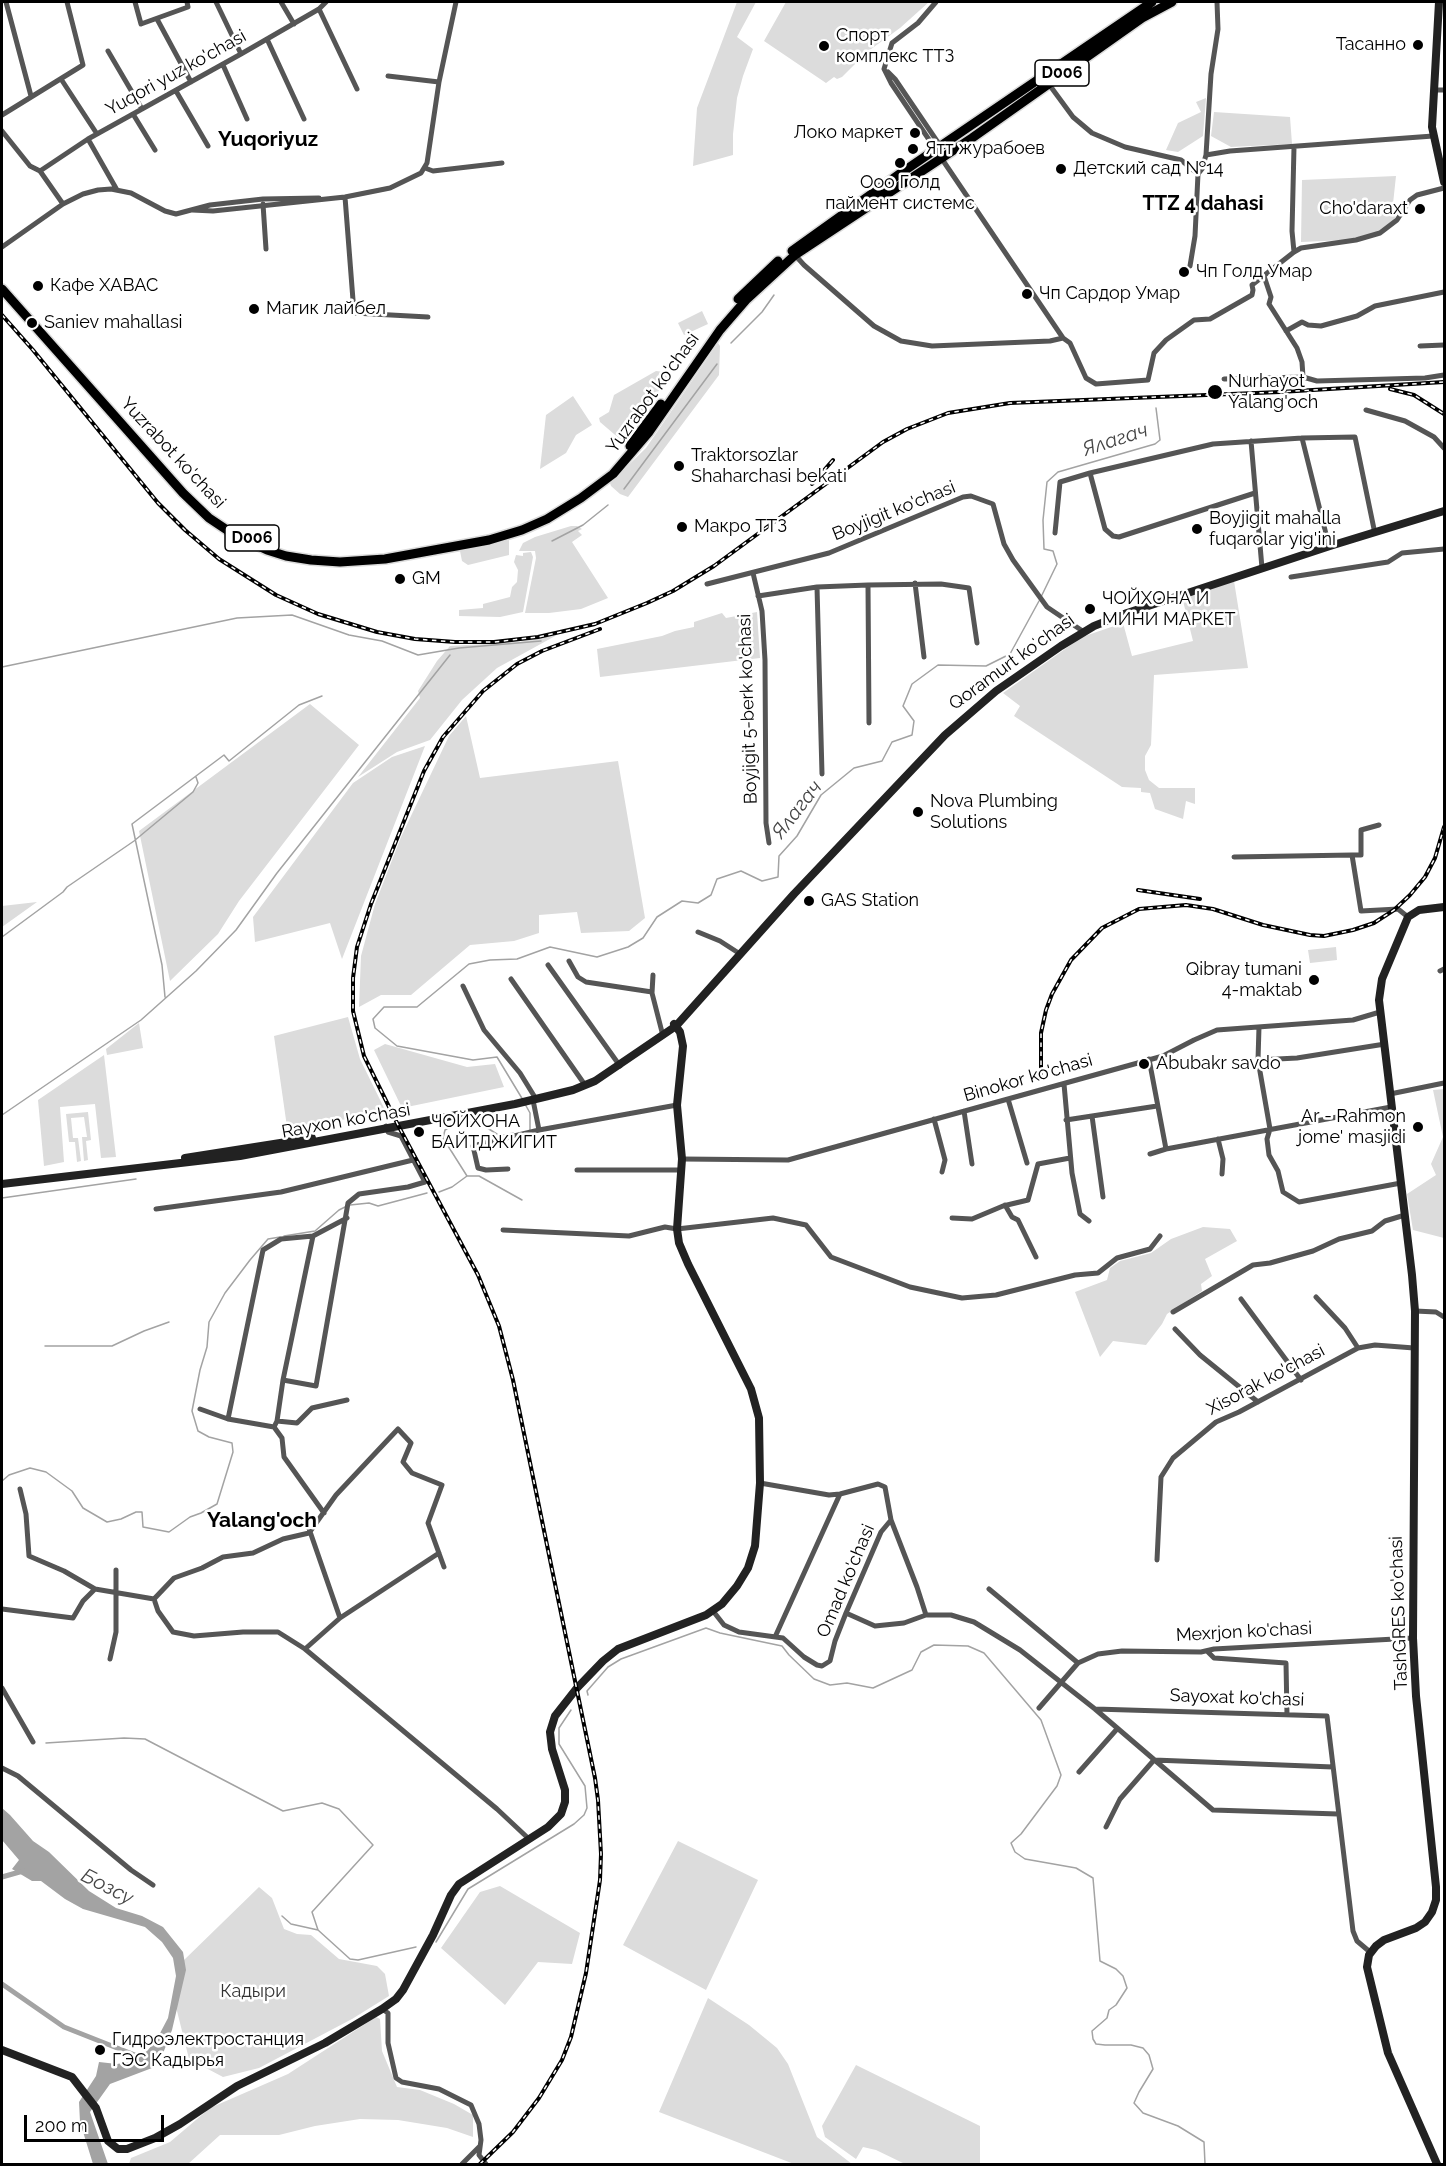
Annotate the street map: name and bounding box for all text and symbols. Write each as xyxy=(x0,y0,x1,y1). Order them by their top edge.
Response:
street label: Yuqori yuz ko'chasi xyxy=(102,25,250,121)
place label: Спорт комплекс ТТЗ xyxy=(836,25,954,68)
place label: Тасанно xyxy=(1336,34,1406,56)
marker: Тасанно xyxy=(1411,38,1425,52)
marker: Спорт комплекс ТТЗ xyxy=(817,39,831,53)
road number: D006 xyxy=(1035,60,1089,86)
place label: Локо маркет xyxy=(793,122,903,144)
marker: Локо маркет xyxy=(908,126,922,140)
district label: Yuqoriyuz xyxy=(218,127,318,153)
place label: Ятт журабоев xyxy=(925,138,1045,160)
marker: Ятт журабоев xyxy=(906,142,920,156)
marker: Ооо Голд паймент системс xyxy=(893,156,907,170)
place label: Детский сад №14 xyxy=(1073,158,1224,180)
marker: Детский сад №14 xyxy=(1054,162,1068,176)
place label: Ооо Голд паймент системс xyxy=(825,172,975,214)
district label: TTZ 4 dahasi xyxy=(1142,192,1264,216)
place label: Cho'daraxt xyxy=(1319,198,1408,220)
marker: Cho'daraxt xyxy=(1413,202,1427,216)
place label: Чп Голд Умар xyxy=(1196,261,1312,283)
marker: Чп Голд Умар xyxy=(1177,265,1191,279)
place label: Кафе ХАВАС xyxy=(50,275,158,297)
marker: Кафе ХАВАС xyxy=(31,279,45,293)
place label: Чп Сардор Умар xyxy=(1039,283,1180,305)
marker: Чп Сардор Умар xyxy=(1020,287,1034,301)
place label: Магик лайбел xyxy=(266,298,386,320)
marker: Магик лайбел xyxy=(247,302,261,316)
place label: Saniev mahallasi xyxy=(44,312,183,334)
marker: Saniev mahallasi xyxy=(25,316,39,330)
street label: Yuzrabot ko'chasi xyxy=(602,328,704,458)
place label: Nurhayot Yalang'och xyxy=(1228,371,1318,413)
marker: Nurhayot Yalang'och xyxy=(1206,383,1224,401)
street label: Yuzrabot ko'chasi xyxy=(116,393,230,513)
water label: Ялагач xyxy=(1079,418,1151,462)
place label: Traktorsozlar Shaharchasi bekati xyxy=(691,445,847,488)
marker: Traktorsozlar Shaharchasi bekati xyxy=(672,459,686,473)
street label: Boyjigit ko'chasi xyxy=(829,476,959,546)
place label: Boyjigit mahalla fuqarolar yig'ini xyxy=(1209,508,1341,550)
place label: Макро ТТЗ xyxy=(694,516,787,538)
marker: Макро ТТЗ xyxy=(675,520,689,534)
marker: Boyjigit mahalla fuqarolar yig'ini xyxy=(1190,522,1204,536)
road number: D006 xyxy=(225,525,279,551)
place label: GM xyxy=(412,568,441,590)
marker: GM xyxy=(393,572,407,586)
place label: ЧОЙХОНА И МИНИ МАРКЕТ xyxy=(1102,588,1236,630)
marker: ЧОЙХОНА И МИНИ МАРКЕТ xyxy=(1083,602,1097,616)
street label: Qoramurt koʻchasi xyxy=(945,609,1079,715)
street label: Boyjigit 5-berk ko'chasi xyxy=(734,613,762,805)
water label: Ялагач xyxy=(767,776,827,844)
place label: Nova Plumbing Solutions xyxy=(930,791,1058,834)
marker: Nova Plumbing Solutions xyxy=(911,805,925,819)
place label: GAS Station xyxy=(821,890,919,912)
marker: GAS Station xyxy=(802,894,816,908)
place label: Qibray tumani 4-maktab xyxy=(1186,959,1302,1002)
marker: Qibray tumani 4-maktab xyxy=(1307,973,1321,987)
street label: Binokor ko'chasi xyxy=(961,1049,1095,1107)
place label: Abubakr savdo xyxy=(1156,1053,1281,1075)
marker: Abubakr savdo xyxy=(1137,1057,1151,1071)
street label: Rayxon ko'chasi xyxy=(280,1099,412,1143)
place label: Ar - Rahmon jome' masjidi xyxy=(1298,1106,1406,1148)
place label: ЧОЙХОНА БАЙТДЖИГИТ xyxy=(431,1111,557,1154)
marker: Ar - Rahmon jome' masjidi xyxy=(1411,1120,1425,1134)
marker: ЧОЙХОНА БАЙТДЖИГИТ xyxy=(412,1125,426,1139)
street label: Xisorak ko'chasi xyxy=(1203,1340,1329,1420)
district label: Yalang'och xyxy=(207,1508,317,1534)
street label: Omad ko'chasi xyxy=(812,1521,880,1641)
street label: TashGRES ko'chasi xyxy=(1386,1536,1412,1690)
street label: Mexrjon ko'chasi xyxy=(1175,1618,1313,1646)
street label: Sayoxat ko'chasi xyxy=(1169,1685,1305,1711)
water label: Бозсу xyxy=(77,1864,137,1910)
park label: Кадыри xyxy=(220,1981,286,2003)
place label: Гидроэлектростанция ГЭС Кадырья xyxy=(112,2029,304,2072)
marker: Гидроэлектростанция ГЭС Кадырья xyxy=(93,2043,107,2057)
scale bar xyxy=(27,2103,166,2141)
text: 200 m xyxy=(35,2115,88,2136)

